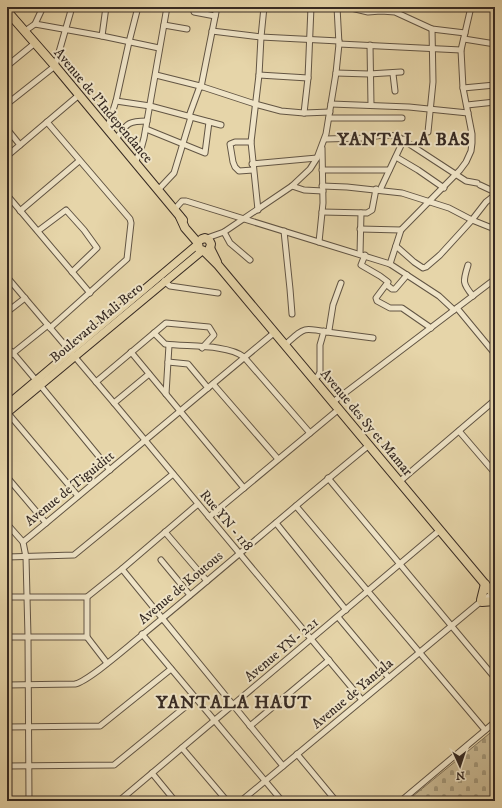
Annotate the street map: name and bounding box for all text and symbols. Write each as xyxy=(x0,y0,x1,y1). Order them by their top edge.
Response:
street label: Avenue de l'Independance xyxy=(50,44,157,167)
district label: YANTALA BAS xyxy=(336,129,471,151)
street label: Boulevard Mali Bero xyxy=(46,279,147,367)
street label: Avenue des Sy et Mamar xyxy=(316,365,417,481)
street label: Avenue de Tiguiditt xyxy=(21,447,118,530)
street label: Rue YN - 118 xyxy=(195,486,257,555)
street label: Avenue de Koutous xyxy=(135,547,227,628)
street label: Avenue YN- 221 xyxy=(241,613,322,686)
street label: Avenue de Yantala xyxy=(308,654,397,733)
district label: YANTALA HAUT xyxy=(155,692,312,714)
north arrow xyxy=(440,746,480,786)
text: N xyxy=(456,768,465,782)

